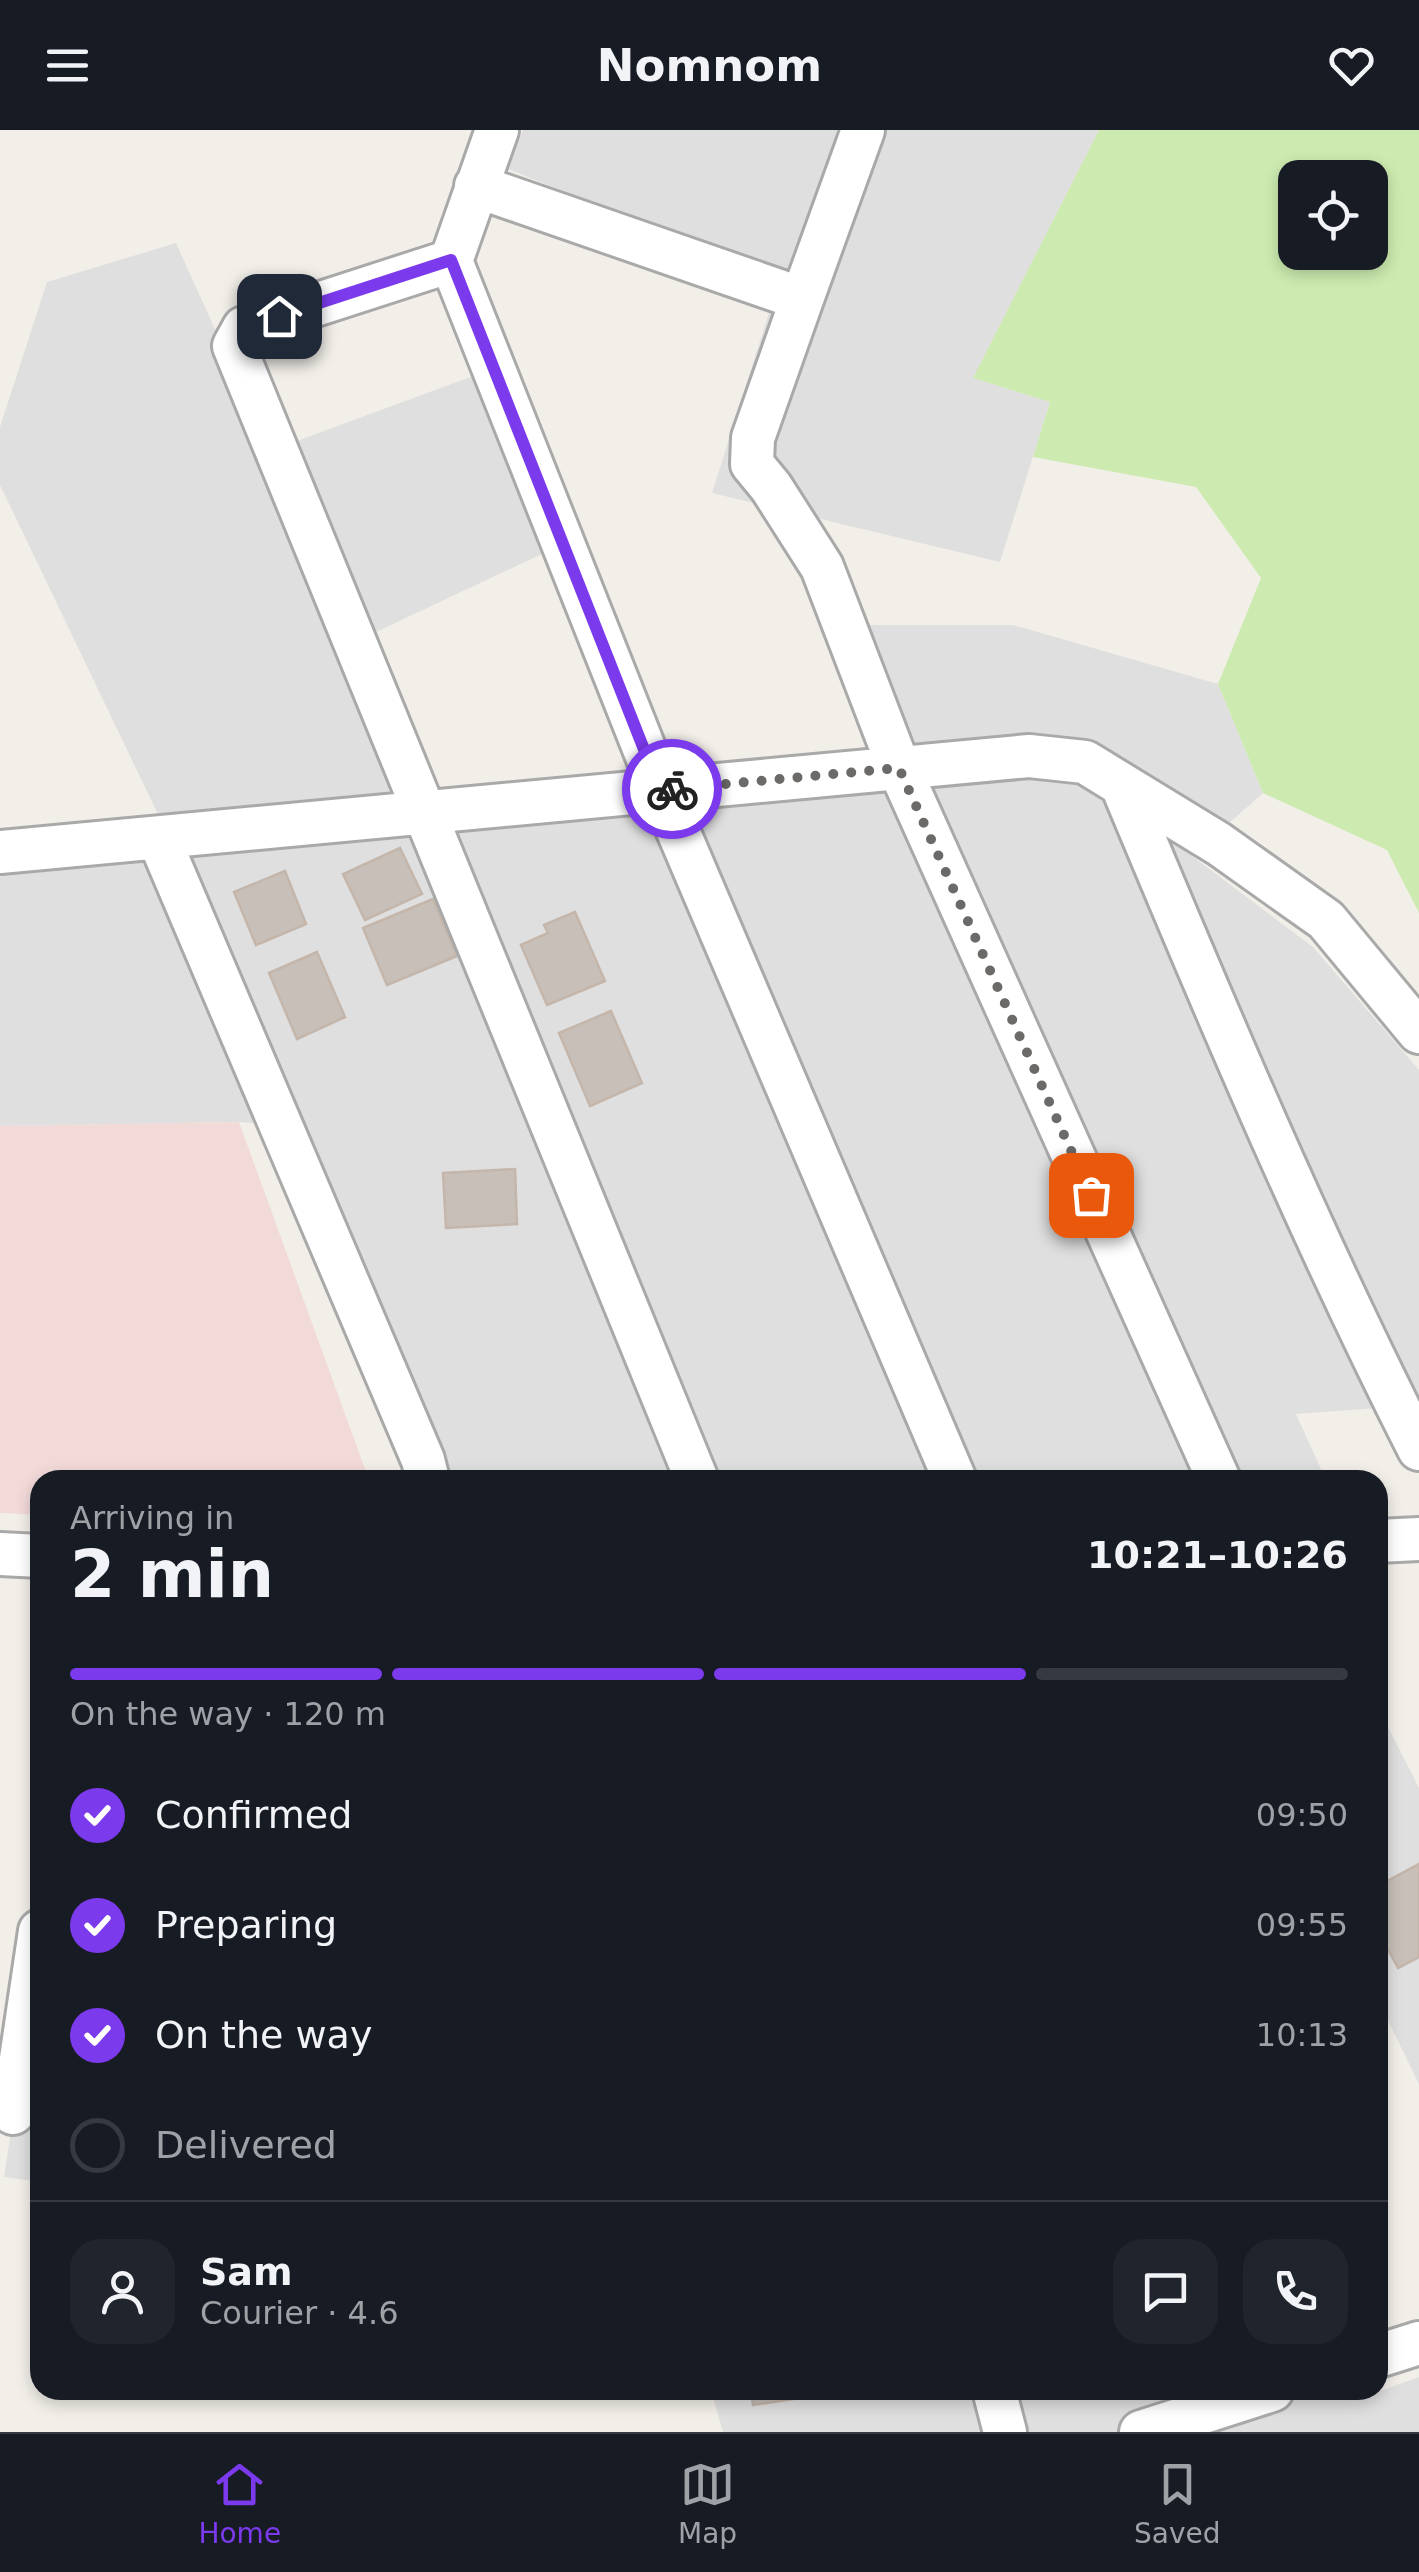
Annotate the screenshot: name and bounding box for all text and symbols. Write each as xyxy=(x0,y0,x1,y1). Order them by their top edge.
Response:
icon: menu xyxy=(40,38,95,93)
icon: heart xyxy=(1324,38,1379,93)
text: Nomnom xyxy=(597,39,822,92)
map controls xyxy=(1278,160,1388,270)
button: locate xyxy=(1278,160,1388,270)
pin xyxy=(237,274,322,359)
icon: home xyxy=(252,289,307,344)
courier xyxy=(622,739,722,839)
icon: bike xyxy=(645,762,700,817)
pin xyxy=(1049,1153,1134,1238)
icon: bag xyxy=(1064,1168,1119,1223)
text: Arriving in xyxy=(70,1499,234,1537)
text: 10:21–10:26 xyxy=(1087,1533,1348,1577)
text: 2 min xyxy=(70,1537,274,1612)
text: On the way · 120 m xyxy=(70,1695,386,1733)
icon: check xyxy=(70,1788,125,1843)
text: Confirmed xyxy=(155,1793,352,1837)
text: 09:50 xyxy=(1256,1796,1348,1834)
icon: check xyxy=(70,1898,125,1953)
text: Preparing xyxy=(155,1903,337,1947)
text: 09:55 xyxy=(1256,1906,1348,1944)
icon: check xyxy=(70,2008,125,2063)
text: On the way xyxy=(155,2013,372,2057)
text: 10:13 xyxy=(1256,2016,1348,2054)
text: Delivered xyxy=(155,2123,337,2167)
button: person xyxy=(70,2239,175,2344)
button: chat xyxy=(1113,2239,1218,2344)
button: phone xyxy=(1243,2239,1348,2344)
text: Sam xyxy=(200,2250,293,2294)
text: Courier · 4.6 xyxy=(200,2294,399,2332)
tab: Home xyxy=(198,2457,281,2550)
tab: Map xyxy=(678,2457,737,2550)
tab: Saved xyxy=(1134,2457,1221,2550)

